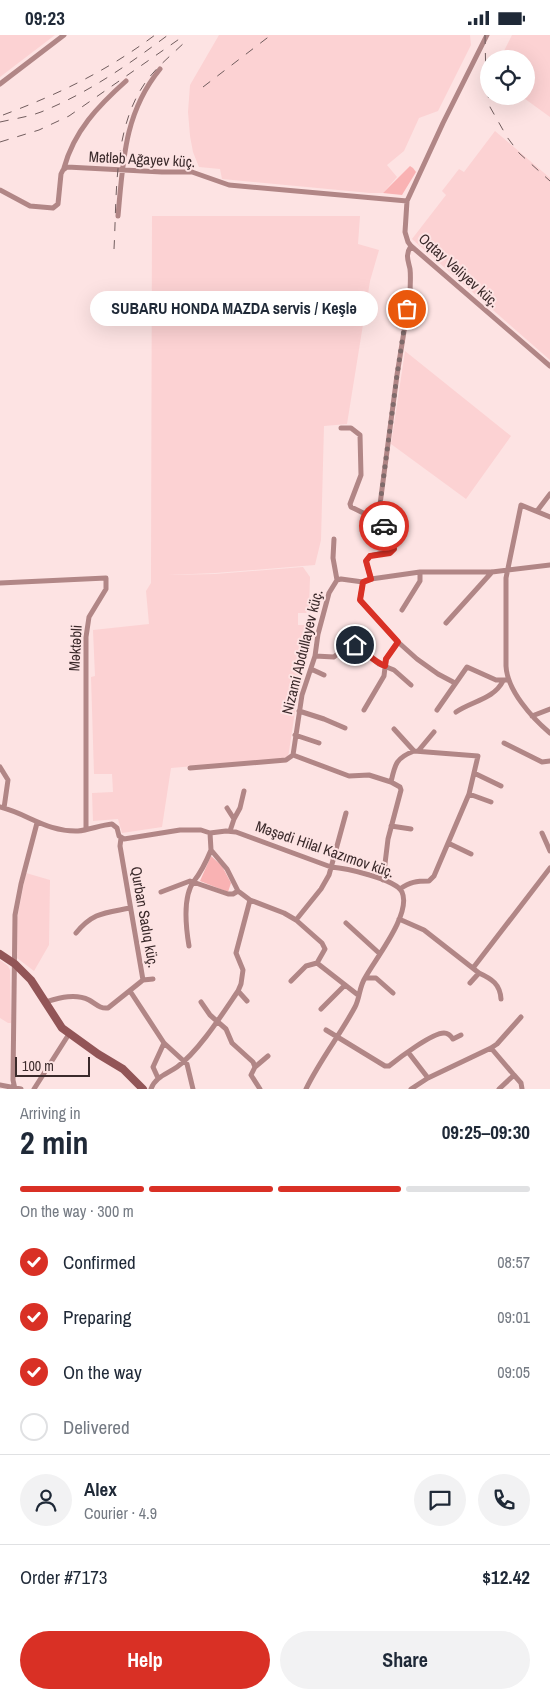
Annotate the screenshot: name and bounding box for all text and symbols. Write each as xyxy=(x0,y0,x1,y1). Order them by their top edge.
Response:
text: 09:23 xyxy=(25,5,65,31)
map controls xyxy=(480,50,535,105)
button: locate xyxy=(480,50,535,105)
street label: Mətləb Ağayev küç. xyxy=(88,146,196,172)
street label: Oqtay Vəliyev küç. xyxy=(414,228,504,312)
pin xyxy=(386,288,428,330)
callout: SUBARU HONDA MAZDA servis / Keşlə xyxy=(90,291,377,327)
icon: bag xyxy=(393,295,421,323)
text: SUBARU HONDA MAZDA servis / Keşlə xyxy=(111,297,357,319)
courier xyxy=(359,501,409,551)
icon: car xyxy=(370,512,398,540)
street label: Nizami Abdullayev küç. xyxy=(276,587,328,717)
street label: Məktəbli xyxy=(63,624,87,672)
pin xyxy=(334,624,376,666)
icon: home xyxy=(341,631,369,659)
street label: Məşədi Hilal Kazımov küç. xyxy=(253,815,397,883)
street label: Qurban Sadıq küç. xyxy=(126,865,164,969)
scale bar xyxy=(15,1054,90,1077)
text: 100 m xyxy=(22,1057,54,1075)
text: Arriving in xyxy=(20,1102,81,1124)
text: 09:25–09:30 xyxy=(442,1119,530,1145)
text: 2 min xyxy=(20,1121,89,1164)
text: On the way · 300 m xyxy=(20,1200,134,1222)
icon: check xyxy=(20,1248,48,1276)
text: Confirmed xyxy=(63,1249,136,1275)
text: 08:57 xyxy=(497,1251,530,1273)
icon: check xyxy=(20,1303,48,1331)
text: Preparing xyxy=(63,1304,131,1330)
text: 09:01 xyxy=(497,1306,530,1328)
icon: check xyxy=(20,1358,48,1386)
text: On the way xyxy=(63,1359,142,1385)
text: 09:05 xyxy=(497,1361,530,1383)
text: Delivered xyxy=(63,1414,130,1440)
button: person xyxy=(20,1474,72,1526)
button: chat xyxy=(414,1474,466,1526)
button: phone xyxy=(478,1474,530,1526)
text: Alex xyxy=(84,1476,117,1502)
text: Courier · 4.9 xyxy=(84,1502,157,1524)
text: Order #7173 xyxy=(20,1564,107,1590)
text: $12.42 xyxy=(482,1564,530,1590)
button: Help xyxy=(20,1631,270,1689)
button: Share xyxy=(280,1631,530,1689)

